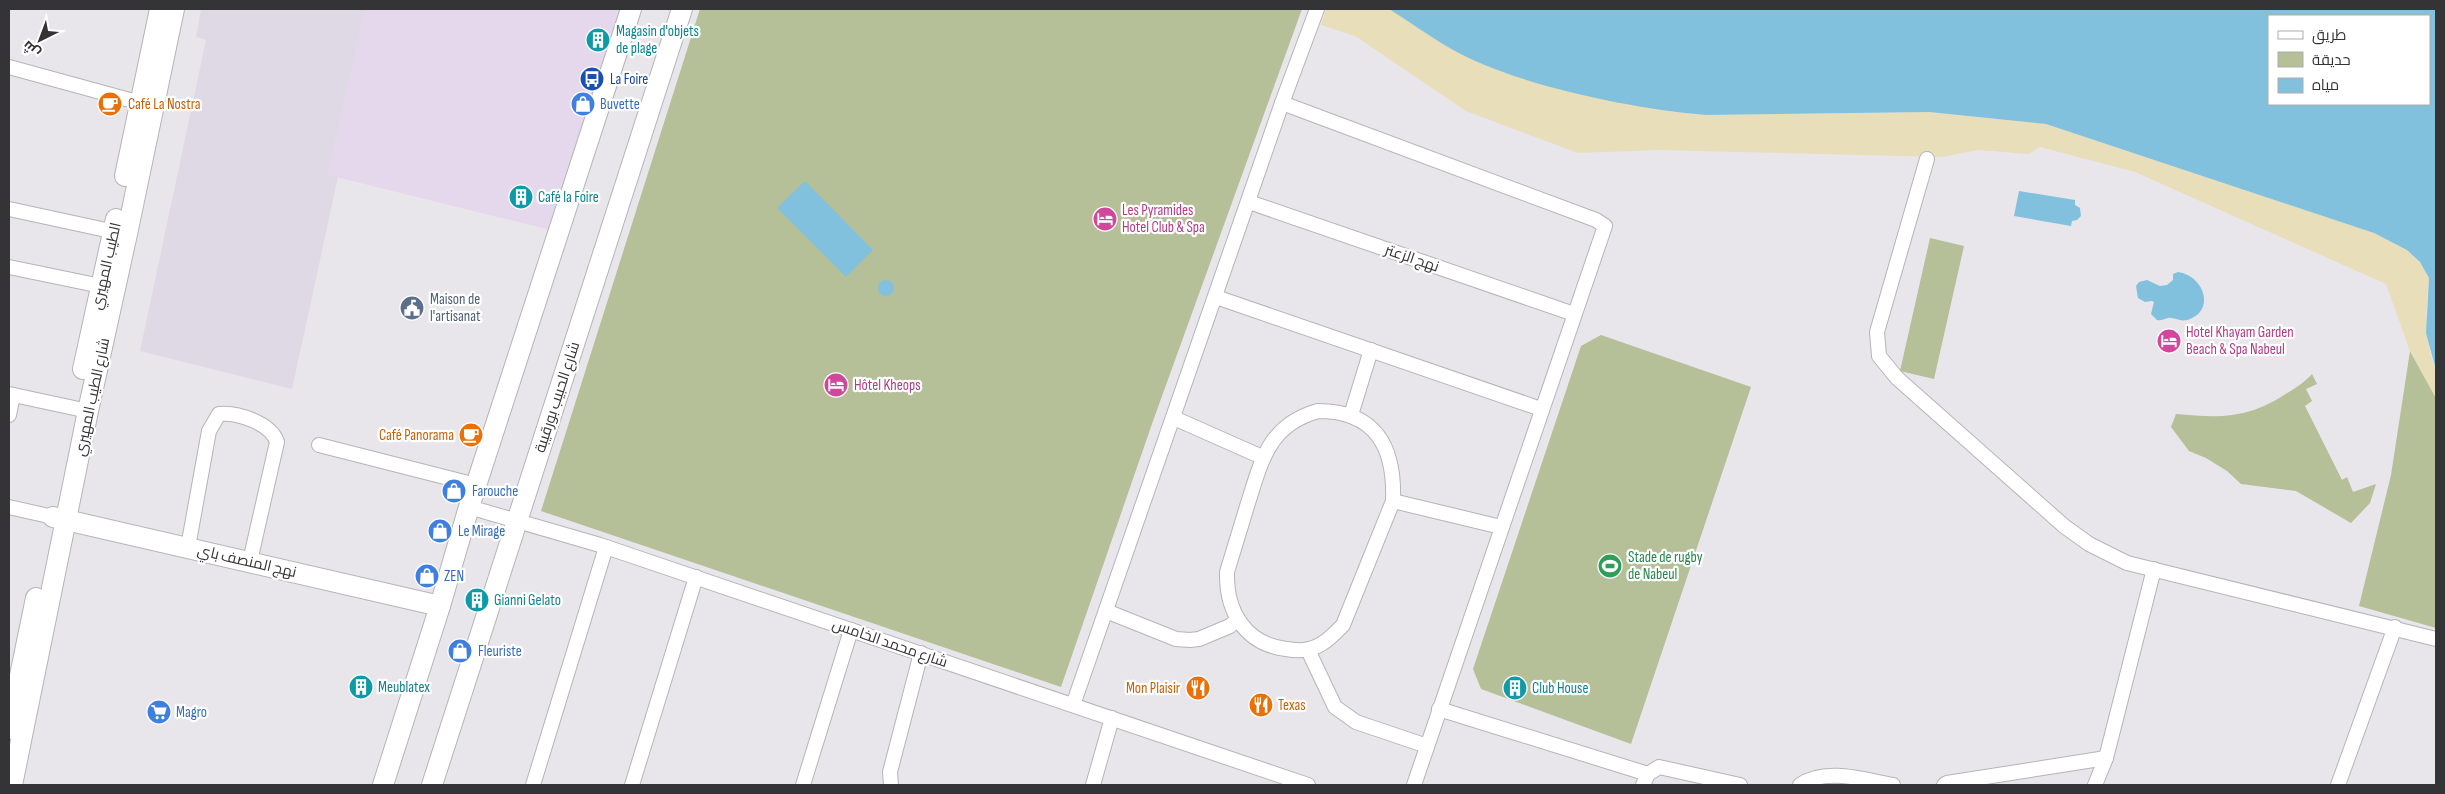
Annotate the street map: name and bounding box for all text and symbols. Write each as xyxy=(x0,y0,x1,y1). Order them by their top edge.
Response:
north arrow xyxy=(15,15,65,65)
legend xyxy=(2268,15,2430,105)
place label: Magasin d'objets de plage xyxy=(616,22,699,58)
text: طريق xyxy=(2312,26,2346,45)
building icon: Magasin d'objets de plage xyxy=(585,27,611,53)
text: ش xyxy=(19,37,44,62)
text: حديقة xyxy=(2312,51,2351,70)
bus stop icon: La Foire xyxy=(579,66,605,92)
place label: La Foire xyxy=(610,70,648,89)
text: مياه xyxy=(2312,76,2339,95)
cafe icon: Café La Nostra xyxy=(97,91,123,117)
shop icon: Buvette xyxy=(570,91,596,117)
place label: Café La Nostra xyxy=(128,95,201,114)
place label: Buvette xyxy=(600,95,640,114)
building icon: Café la Foire xyxy=(508,184,534,210)
place label: Café la Foire xyxy=(538,188,599,207)
place label: Les Pyramides Hotel Club & Spa xyxy=(1122,201,1205,237)
hotel icon: Les Pyramides Hotel Club & Spa xyxy=(1092,206,1118,232)
street label: الطيب المهيري xyxy=(87,221,128,312)
street label: نهج الزعتر xyxy=(1381,240,1441,278)
place label: Maison de l'artisanat xyxy=(430,290,481,326)
public building icon: Maison de l'artisanat xyxy=(399,295,425,321)
place label: Hotel Khayam Garden Beach & Spa Nabeul xyxy=(2186,323,2294,359)
hotel icon: Hotel Khayam Garden Beach & Spa Nabeul xyxy=(2156,328,2182,354)
street label: شارع الطيب المهيري xyxy=(71,336,116,458)
street label: شارع الحبيب بورقيبة xyxy=(531,339,585,455)
hotel icon: Hôtel Kheops xyxy=(823,372,849,398)
place label: Hôtel Kheops xyxy=(854,376,921,395)
cafe icon: Café Panorama xyxy=(458,422,484,448)
place label: Café Panorama xyxy=(379,426,454,445)
shop icon: Farouche xyxy=(441,478,467,504)
place label: Farouche xyxy=(472,482,518,501)
shop icon: Le Mirage xyxy=(427,518,453,544)
place label: Le Mirage xyxy=(458,522,505,541)
street label: نهج المنصف باي xyxy=(195,541,298,584)
place label: Stade de rugby de Nabeul xyxy=(1628,548,1703,584)
sports icon: Stade de rugby de Nabeul xyxy=(1597,553,1623,579)
shop icon: ZEN xyxy=(414,563,440,589)
place label: ZEN xyxy=(444,567,464,586)
building icon: Gianni Gelato xyxy=(464,587,490,613)
place label: Gianni Gelato xyxy=(494,591,561,610)
street label: شارع محمد الخامس xyxy=(829,615,950,673)
shop icon: Fleuriste xyxy=(447,638,473,664)
place label: Fleuriste xyxy=(478,642,522,661)
building icon: Meublatex xyxy=(348,674,374,700)
restaurant icon: Mon Plaisir xyxy=(1185,675,1211,701)
building icon: Club House xyxy=(1502,675,1528,701)
place label: Meublatex xyxy=(378,678,430,697)
place label: Mon Plaisir xyxy=(1126,679,1181,698)
place label: Club House xyxy=(1532,679,1588,698)
restaurant icon: Texas xyxy=(1248,692,1274,718)
place label: Texas xyxy=(1278,696,1306,715)
supermarket icon: Magro xyxy=(146,699,172,725)
place label: Magro xyxy=(176,703,207,722)

